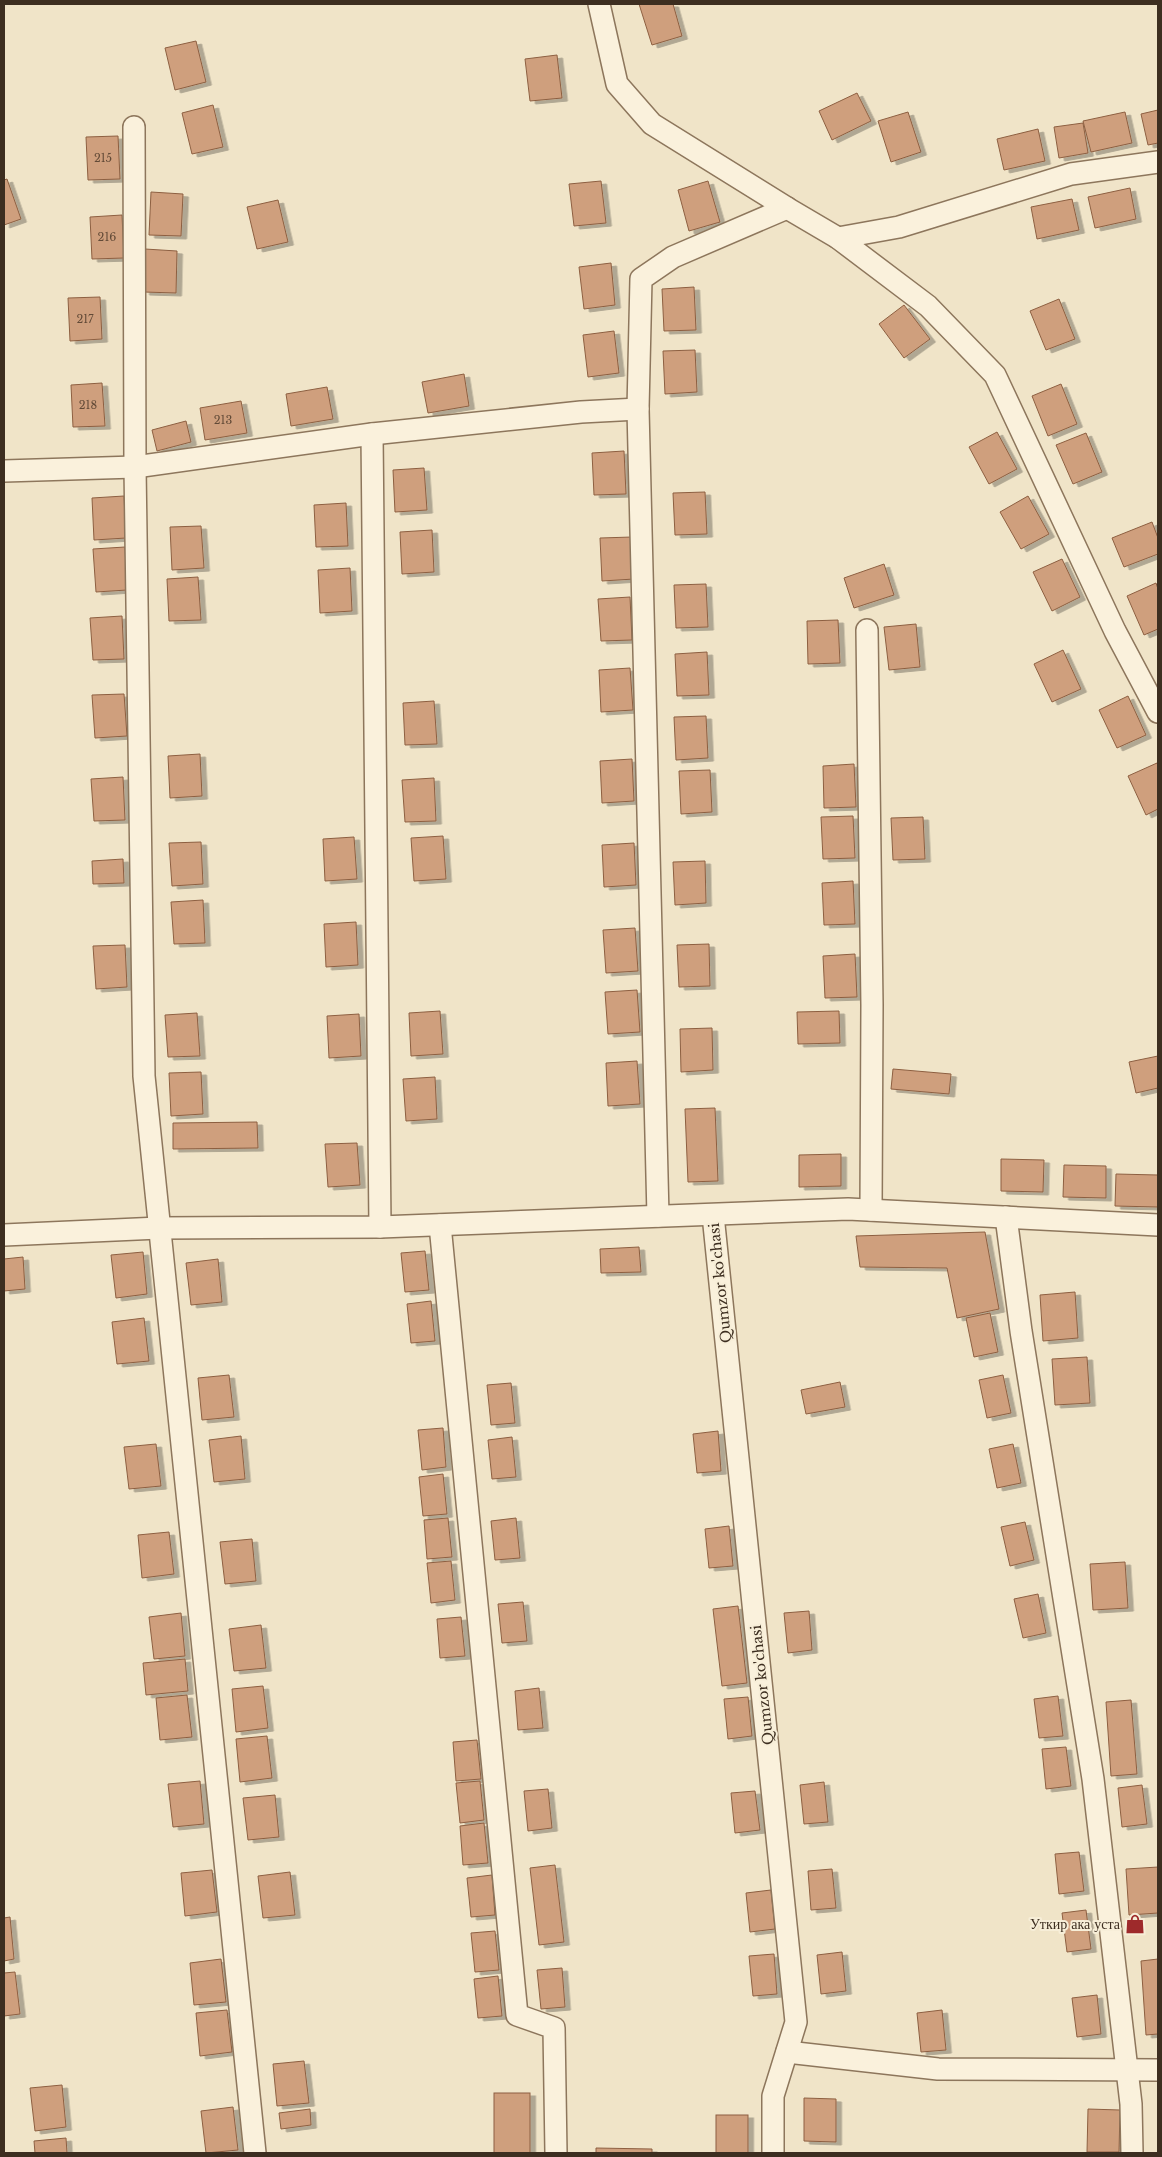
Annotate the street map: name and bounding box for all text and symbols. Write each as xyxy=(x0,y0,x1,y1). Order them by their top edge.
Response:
house number: 215 xyxy=(94,151,112,165)
house number: 216 xyxy=(98,230,116,244)
house number: 217 xyxy=(76,312,94,326)
house number: 218 xyxy=(79,398,97,412)
house number: 213 xyxy=(214,413,232,427)
street label: Qumzor ko'chasi xyxy=(705,1222,735,1344)
street label: Qumzor ko'chasi xyxy=(747,1624,777,1746)
shop icon: Уткир ака уста xyxy=(1124,1913,1146,1935)
place label: Уткир ака уста xyxy=(1030,1915,1121,1933)

